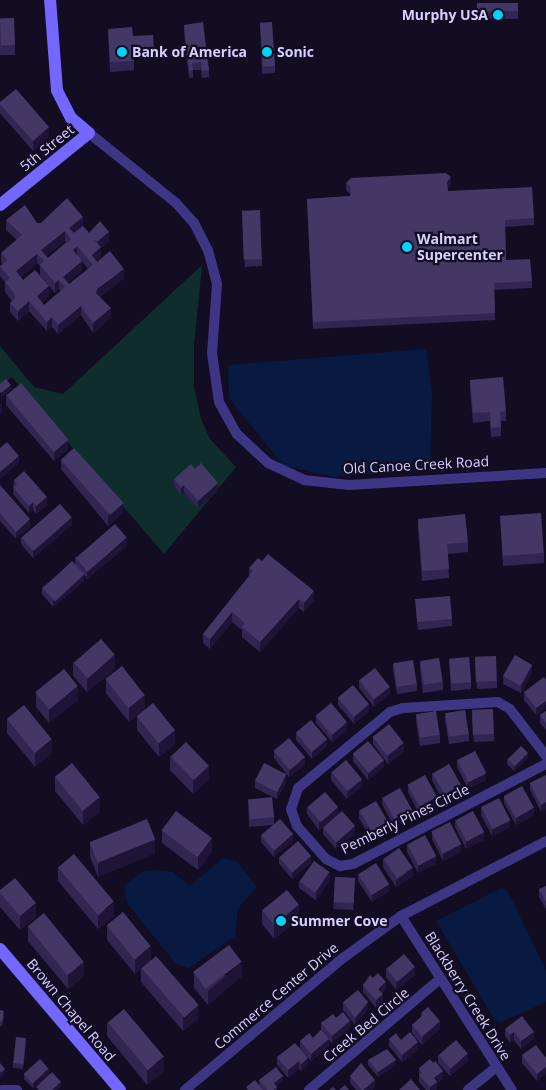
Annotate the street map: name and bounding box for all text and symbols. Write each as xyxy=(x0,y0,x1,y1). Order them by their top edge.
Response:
place label: Murphy USA xyxy=(402,7,488,23)
marker: Murphy USA xyxy=(492,9,504,21)
place label: Bank of America xyxy=(132,44,247,60)
place label: Sonic xyxy=(277,44,314,60)
marker: Bank of America xyxy=(116,46,128,58)
marker: Sonic xyxy=(261,46,273,58)
street label: 5th Street xyxy=(17,121,77,175)
place label: Walmart Supercenter xyxy=(417,231,503,264)
marker: Walmart Supercenter xyxy=(401,241,413,253)
street label: Old Canoe Creek Road xyxy=(342,453,490,477)
street label: Pemberly Pines Circle xyxy=(338,781,472,857)
place label: Summer Cove xyxy=(291,913,387,929)
marker: Summer Cove xyxy=(275,915,287,927)
street label: Blackberry Creek Drive xyxy=(422,929,514,1063)
street label: Commerce Center Drive xyxy=(211,939,341,1053)
street label: Brown Chapel Road xyxy=(23,955,119,1065)
street label: Creek Bed Circle xyxy=(320,984,412,1066)

